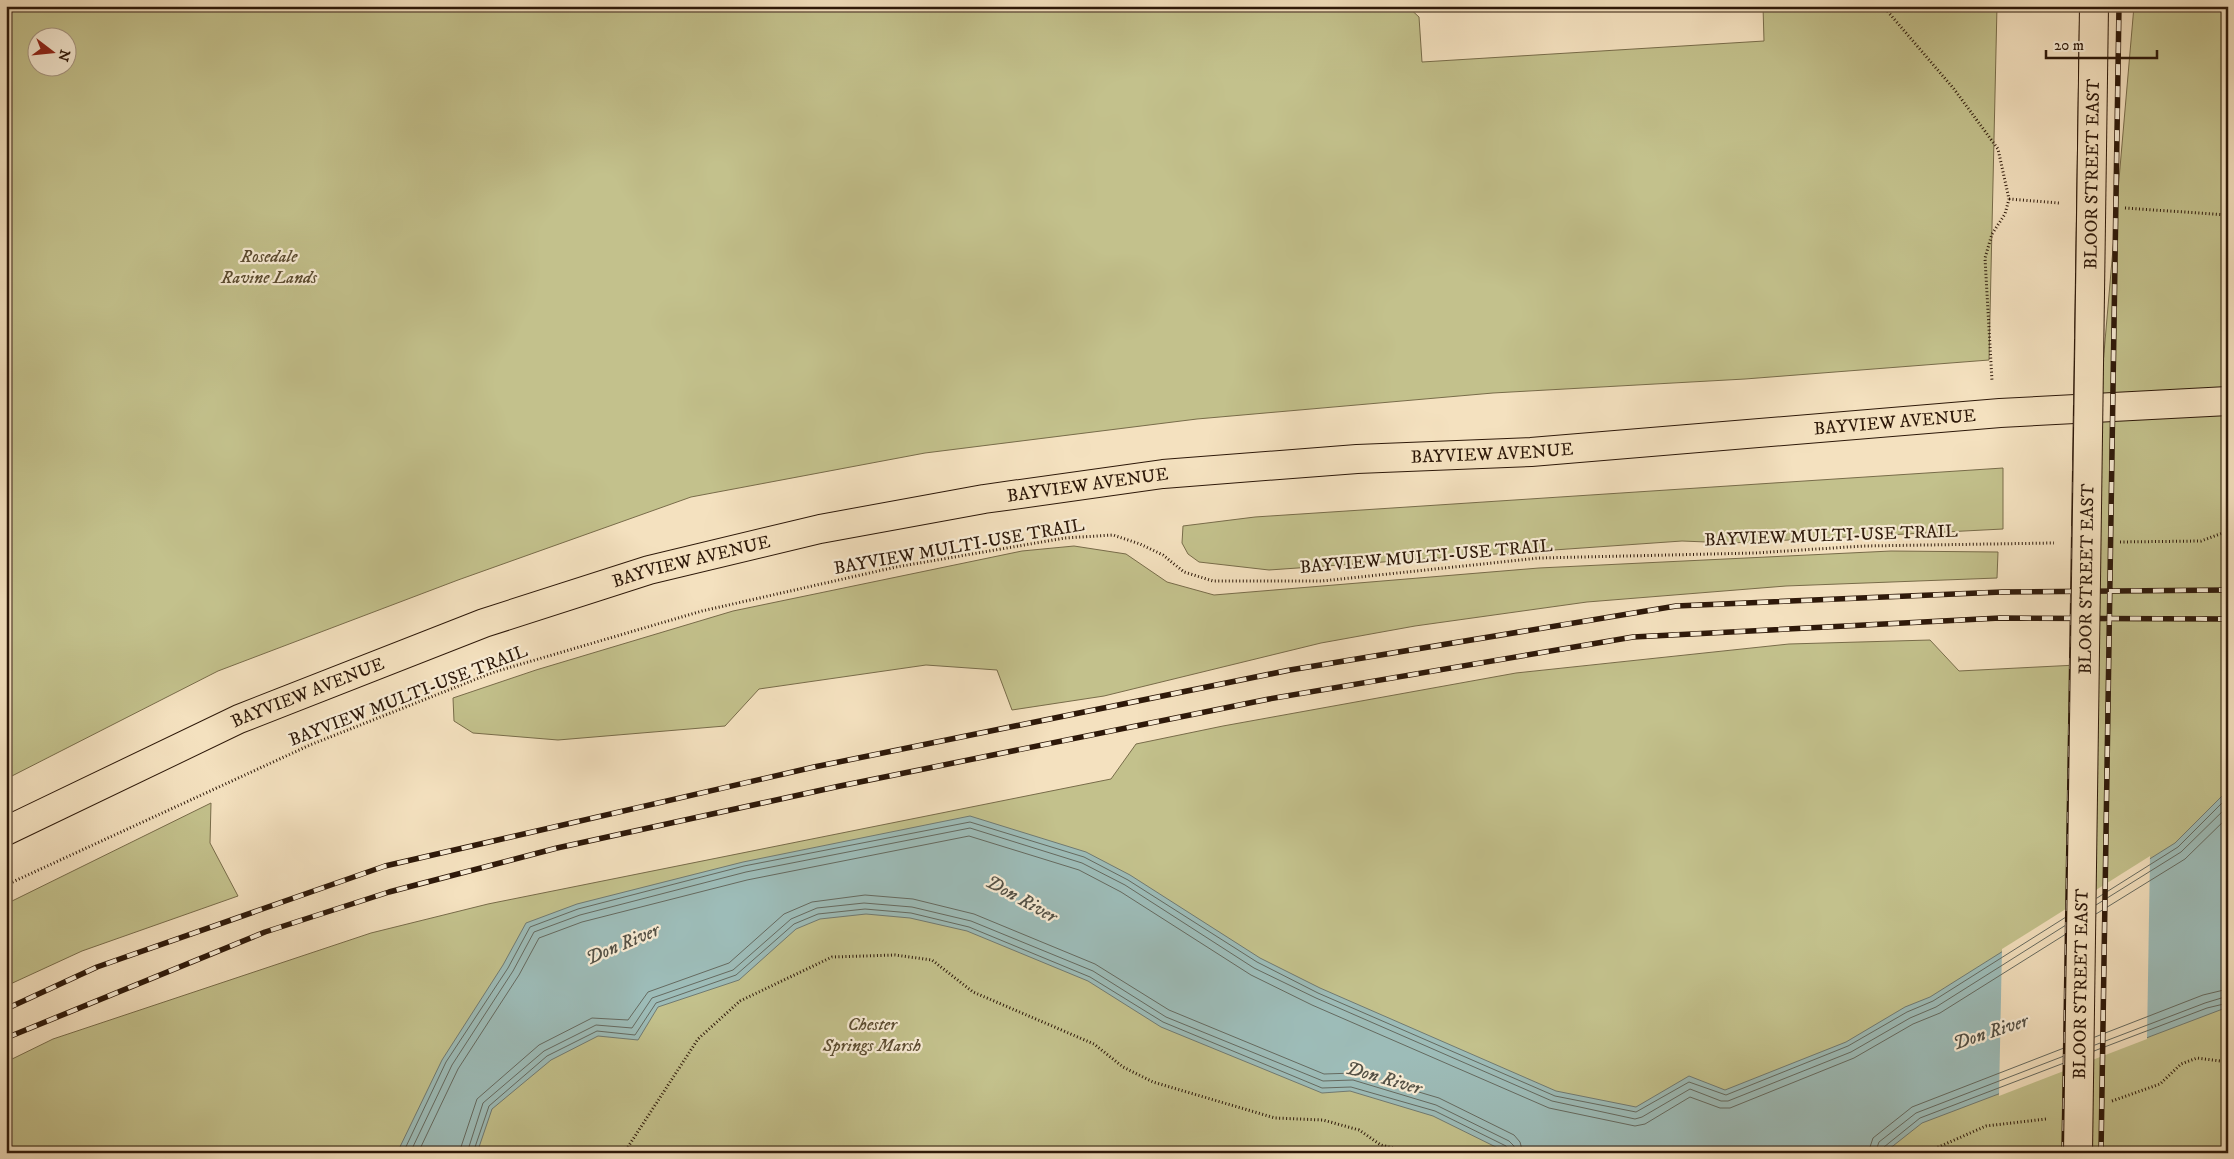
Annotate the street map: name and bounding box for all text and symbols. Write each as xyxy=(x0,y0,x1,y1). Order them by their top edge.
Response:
north arrow xyxy=(28,28,78,78)
scale bar xyxy=(2046,28,2158,60)
text: 20 m xyxy=(2054,36,2084,55)
text: N xyxy=(53,47,74,64)
street label: BLOOR STREET EAST xyxy=(2080,78,2105,270)
park label: Rosedale Ravine Lands xyxy=(220,246,318,289)
street label: BAYVIEW AVENUE xyxy=(1813,405,1977,440)
street label: BAYVIEW AVENUE xyxy=(1410,439,1574,469)
street label: BAYVIEW AVENUE xyxy=(1006,463,1170,508)
street label: BLOOR STREET EAST xyxy=(2075,483,2099,675)
street label: BAYVIEW MULTI-USE TRAIL xyxy=(832,514,1086,580)
street label: BAYVIEW MULTI-USE TRAIL xyxy=(1704,521,1958,551)
street label: BAYVIEW AVENUE xyxy=(610,531,773,593)
street label: BAYVIEW MULTI-USE TRAIL xyxy=(1299,535,1553,579)
street label: BAYVIEW MULTI-USE TRAIL xyxy=(286,640,531,752)
street label: BAYVIEW AVENUE xyxy=(228,653,388,733)
water label: Don River xyxy=(982,870,1063,929)
street label: BLOOR STREET EAST xyxy=(2069,888,2094,1080)
water label: Don River xyxy=(582,918,665,970)
water label: Don River xyxy=(1950,1009,2033,1055)
park label: Chester Springs Marsh xyxy=(822,1014,921,1057)
water label: Don River xyxy=(1343,1057,1426,1101)

